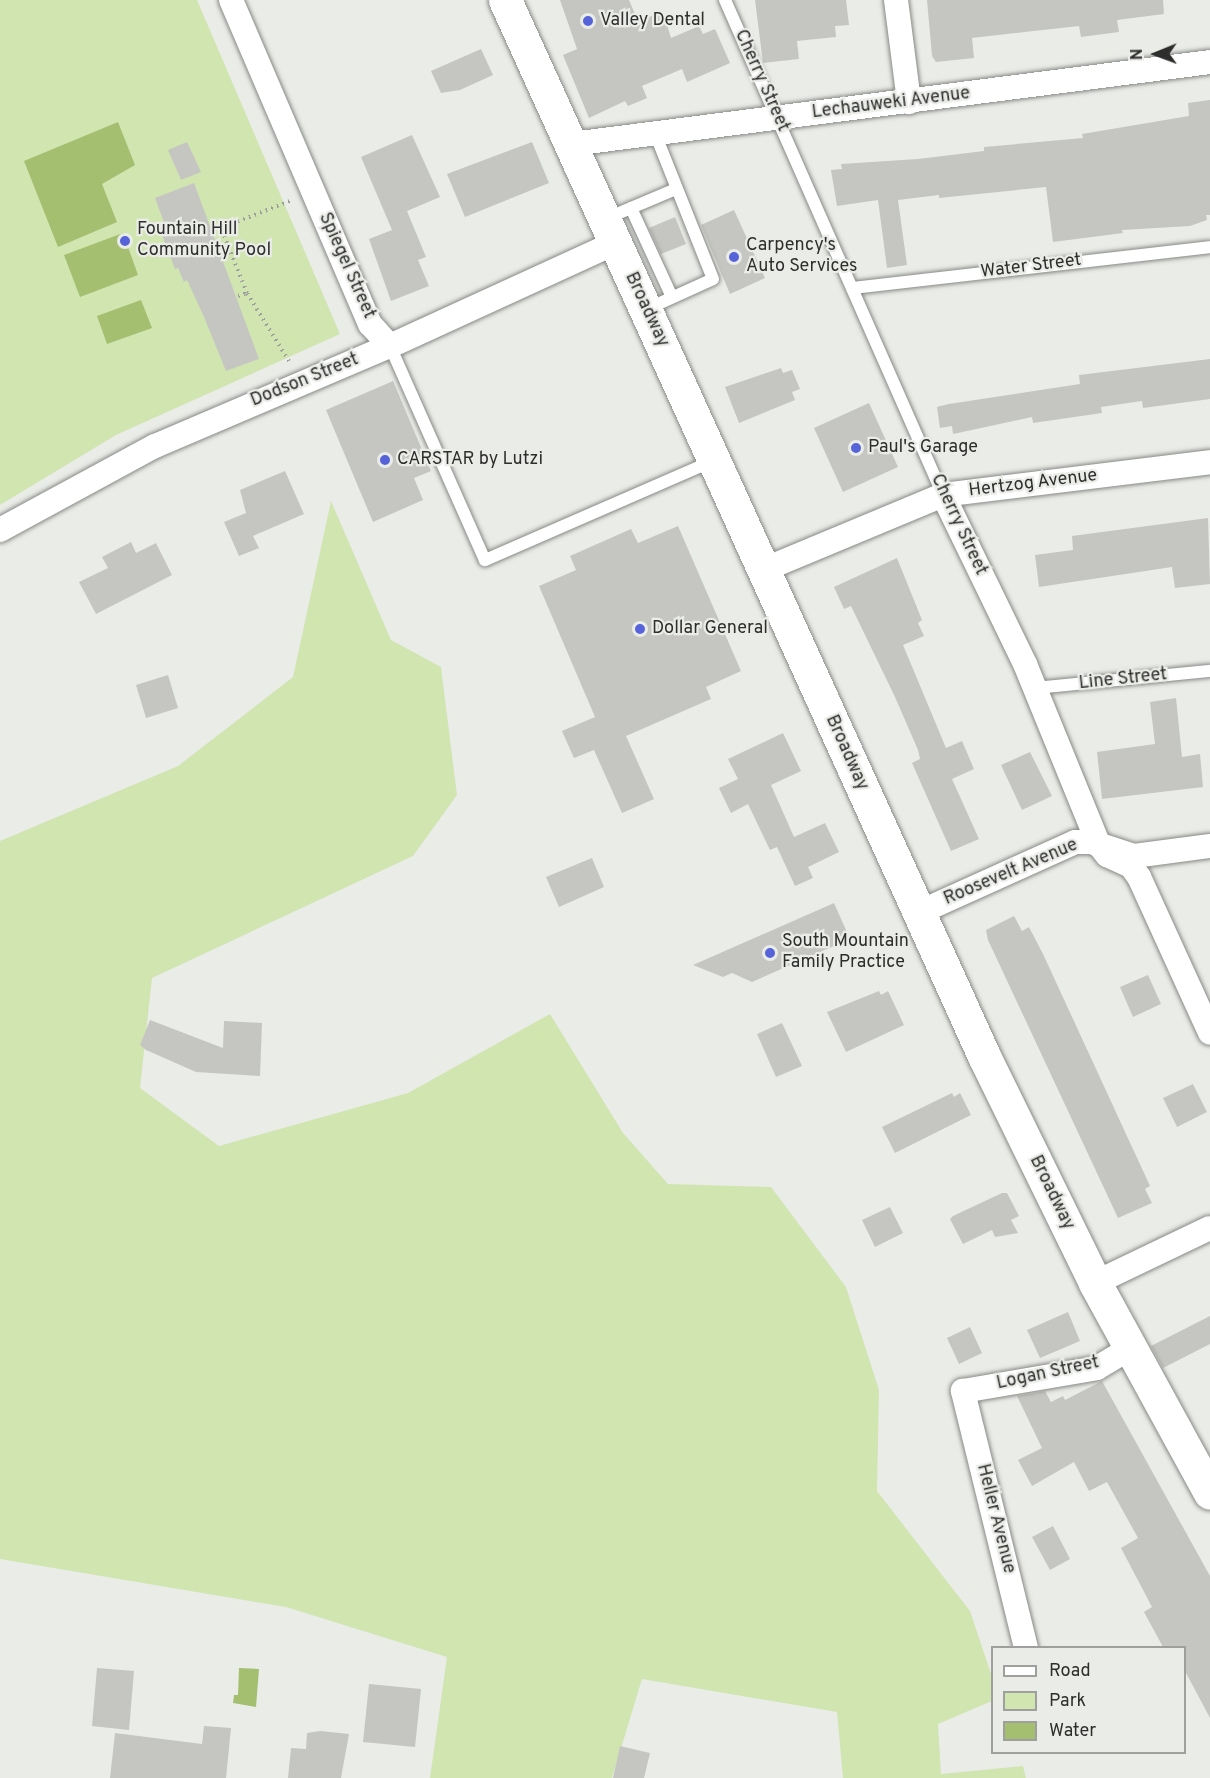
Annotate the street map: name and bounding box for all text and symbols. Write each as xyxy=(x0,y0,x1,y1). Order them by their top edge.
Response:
place label: Valley Dental xyxy=(600,10,705,32)
marker: Valley Dental xyxy=(581,14,595,28)
north arrow xyxy=(1126,24,1186,84)
street label: Cherry Street xyxy=(729,27,793,135)
text: N xyxy=(1128,48,1148,60)
street label: Lechauweki Avenue xyxy=(810,84,972,124)
street label: Spiegel Street xyxy=(313,210,379,322)
place label: Fountain Hill Community Pool xyxy=(137,220,271,262)
marker: Fountain Hill Community Pool xyxy=(118,234,132,248)
place label: Carpency's Auto Services xyxy=(746,236,858,278)
marker: Carpency's Auto Services xyxy=(727,250,741,264)
street label: Water Street xyxy=(979,250,1083,284)
street label: Broadway xyxy=(619,269,673,351)
street label: Dodson Street xyxy=(248,350,362,412)
place label: Paul's Garage xyxy=(868,437,978,459)
marker: Paul's Garage xyxy=(849,441,863,455)
place label: CARSTAR by Lutzi xyxy=(397,449,543,471)
marker: CARSTAR by Lutzi xyxy=(378,453,392,467)
street label: Hertzog Avenue xyxy=(967,465,1099,503)
street label: Cherry Street xyxy=(925,471,991,579)
place label: Dollar General xyxy=(652,618,768,640)
marker: Dollar General xyxy=(633,622,647,636)
street label: Line Street xyxy=(1078,665,1168,695)
street label: Broadway xyxy=(820,712,872,794)
street label: Roosevelt Avenue xyxy=(940,835,1082,911)
place label: South Mountain Family Practice xyxy=(782,932,909,974)
marker: South Mountain Family Practice xyxy=(763,946,777,960)
street label: Broadway xyxy=(1024,1152,1078,1234)
street label: Logan Street xyxy=(995,1353,1101,1395)
street label: Heller Avenue xyxy=(971,1462,1019,1576)
legend xyxy=(991,1646,1186,1754)
text: Road xyxy=(1049,1660,1091,1683)
text: Park xyxy=(1049,1690,1086,1713)
text: Water xyxy=(1049,1720,1096,1743)

